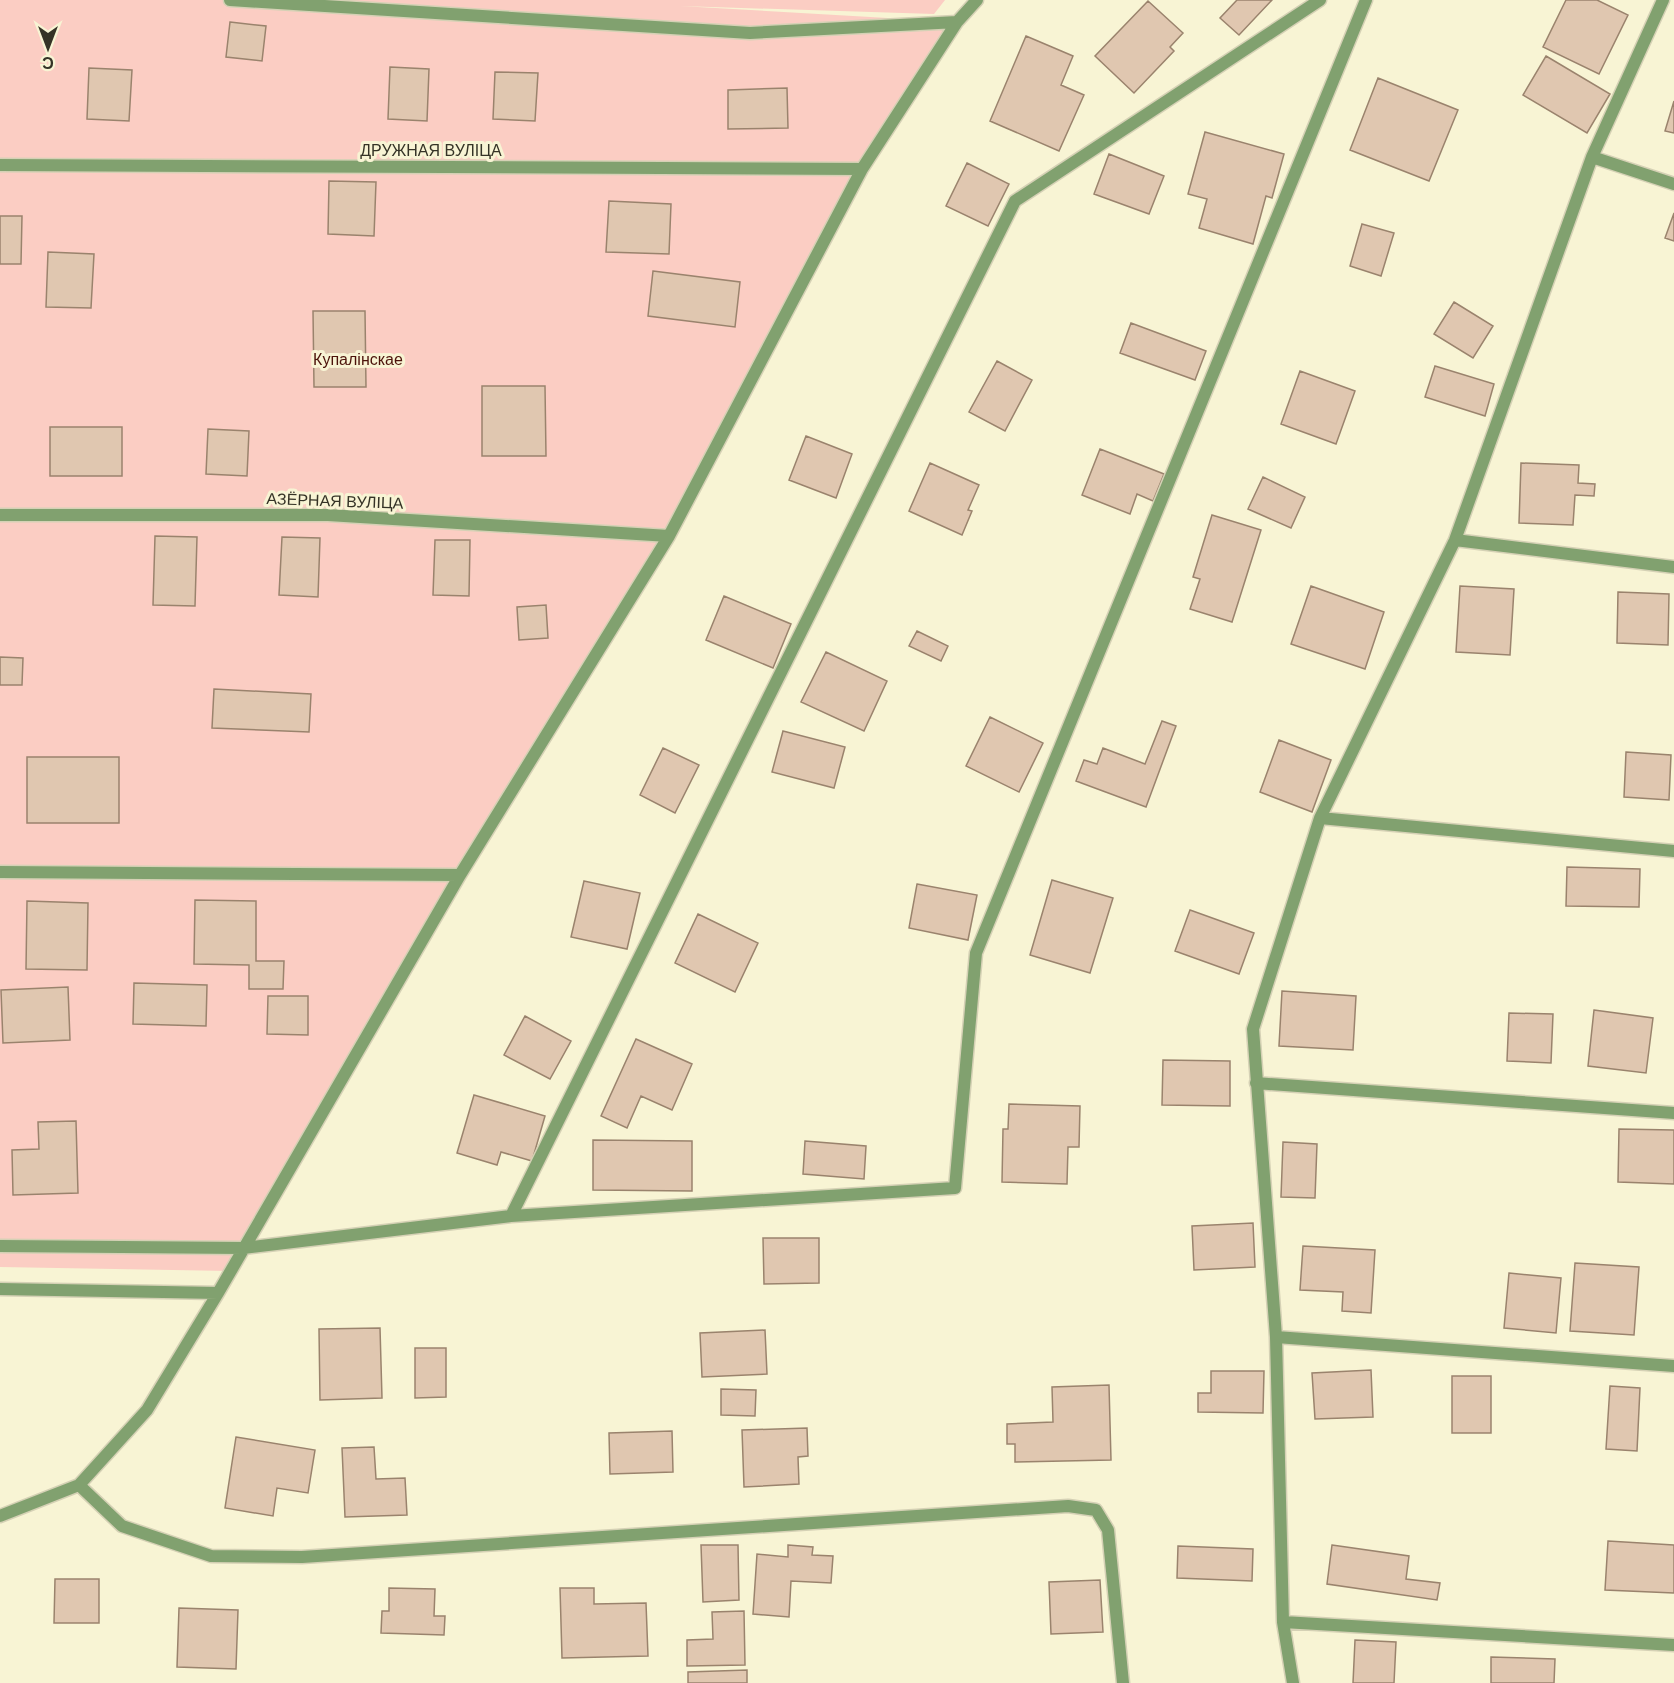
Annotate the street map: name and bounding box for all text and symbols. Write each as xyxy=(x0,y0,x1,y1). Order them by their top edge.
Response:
north arrow xyxy=(18,18,78,78)
text: С xyxy=(42,54,54,71)
street label: ДРУЖНАЯ ВУЛІЦА xyxy=(360,142,502,159)
park label: Купалінскае xyxy=(313,351,403,368)
street label: АЗЁРНАЯ ВУЛІЦА xyxy=(266,490,404,512)

